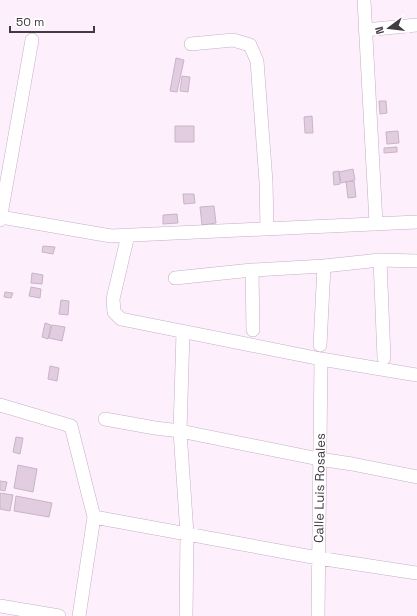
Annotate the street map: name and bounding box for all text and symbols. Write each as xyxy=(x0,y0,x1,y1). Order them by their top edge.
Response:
scale bar xyxy=(10,8,94,34)
north arrow xyxy=(369,8,409,48)
text: 50 m xyxy=(16,14,44,30)
text: N xyxy=(372,25,387,36)
street label: Calle Luis Rosales xyxy=(310,433,329,543)

